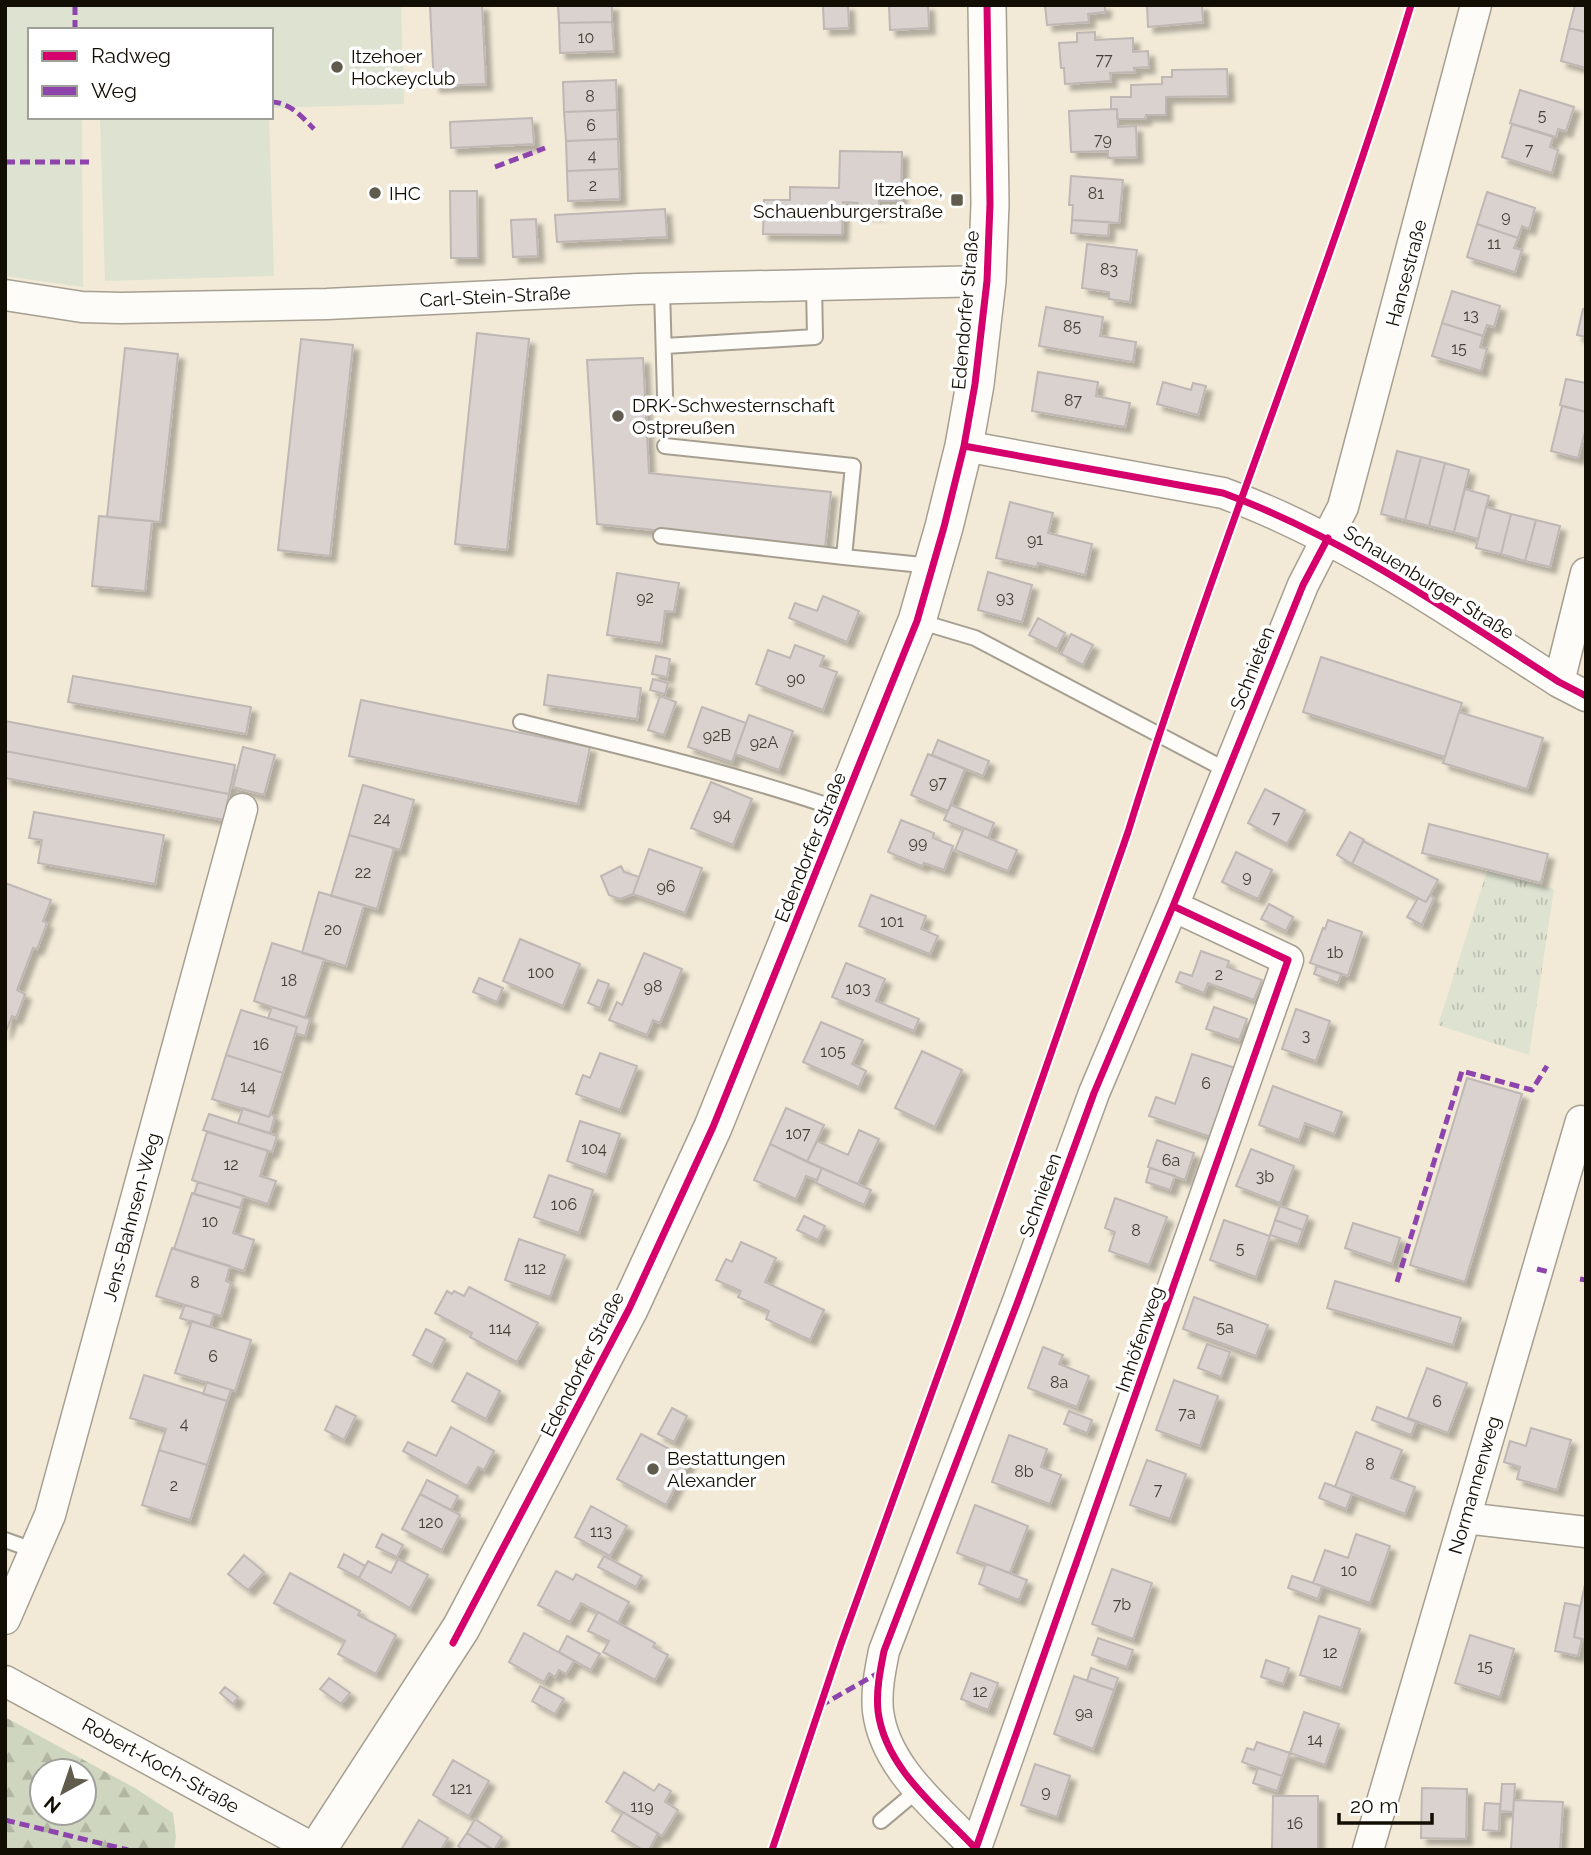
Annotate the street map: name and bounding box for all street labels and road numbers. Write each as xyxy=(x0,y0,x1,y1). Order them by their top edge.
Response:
street label: Hansestraße xyxy=(1381,217,1431,329)
street label: Edendorfer Straße xyxy=(947,230,983,390)
street label: Carl-Stein-Straße xyxy=(419,281,571,311)
street label: Schauenburger Straße xyxy=(1340,521,1518,643)
street label: Schnieten xyxy=(1225,623,1279,713)
street label: Edendorfer Straße xyxy=(770,769,850,925)
street label: Jens-Bahnsen-Weg xyxy=(98,1130,164,1304)
street label: Schnieten xyxy=(1015,1150,1065,1240)
street label: Imhöfenweg xyxy=(1111,1283,1167,1395)
street label: Edendorfer Straße xyxy=(536,1288,628,1440)
street label: Normannenweg xyxy=(1444,1413,1504,1557)
street label: Robert-Koch-Straße xyxy=(79,1713,243,1817)

